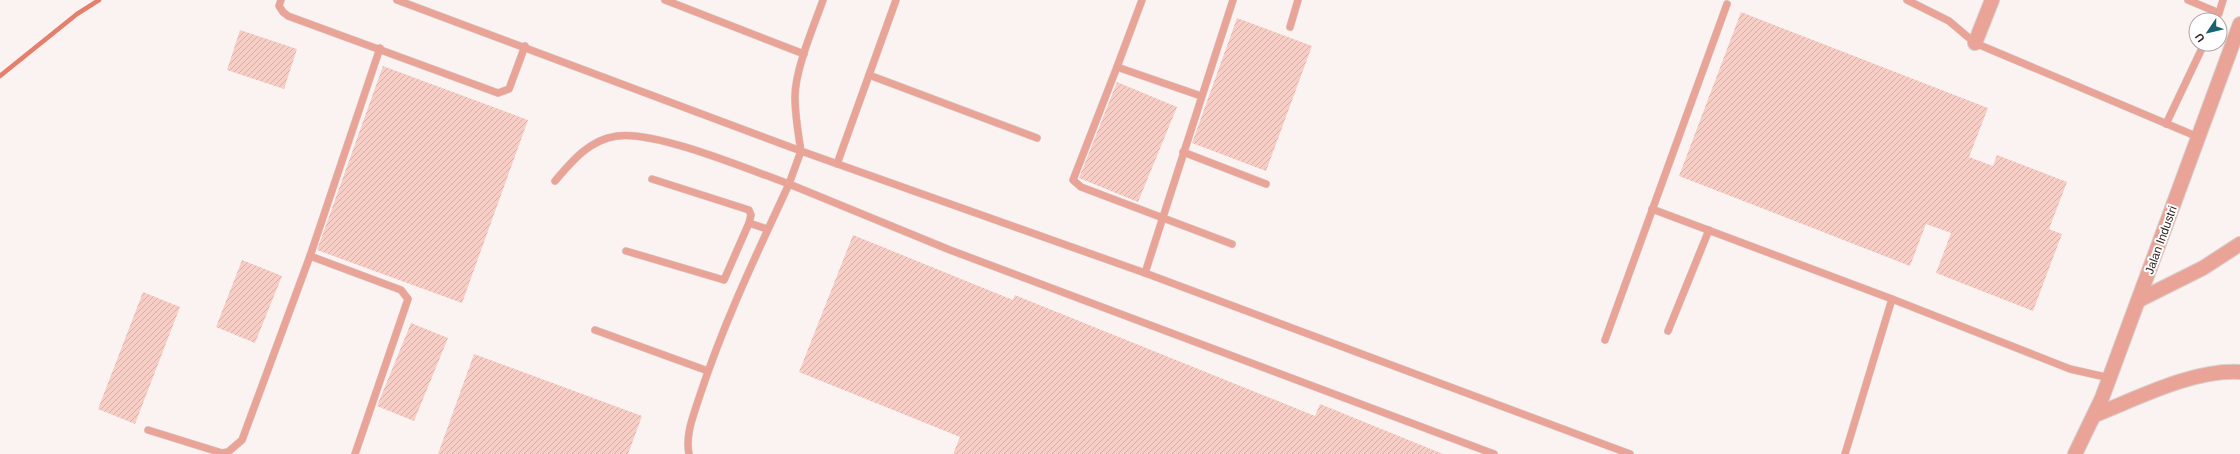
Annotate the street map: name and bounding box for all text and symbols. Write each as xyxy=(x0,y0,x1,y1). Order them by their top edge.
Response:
north arrow xyxy=(2188,12,2228,52)
text: U xyxy=(2193,31,2207,44)
street label: Jalan Industri xyxy=(2142,204,2180,276)

